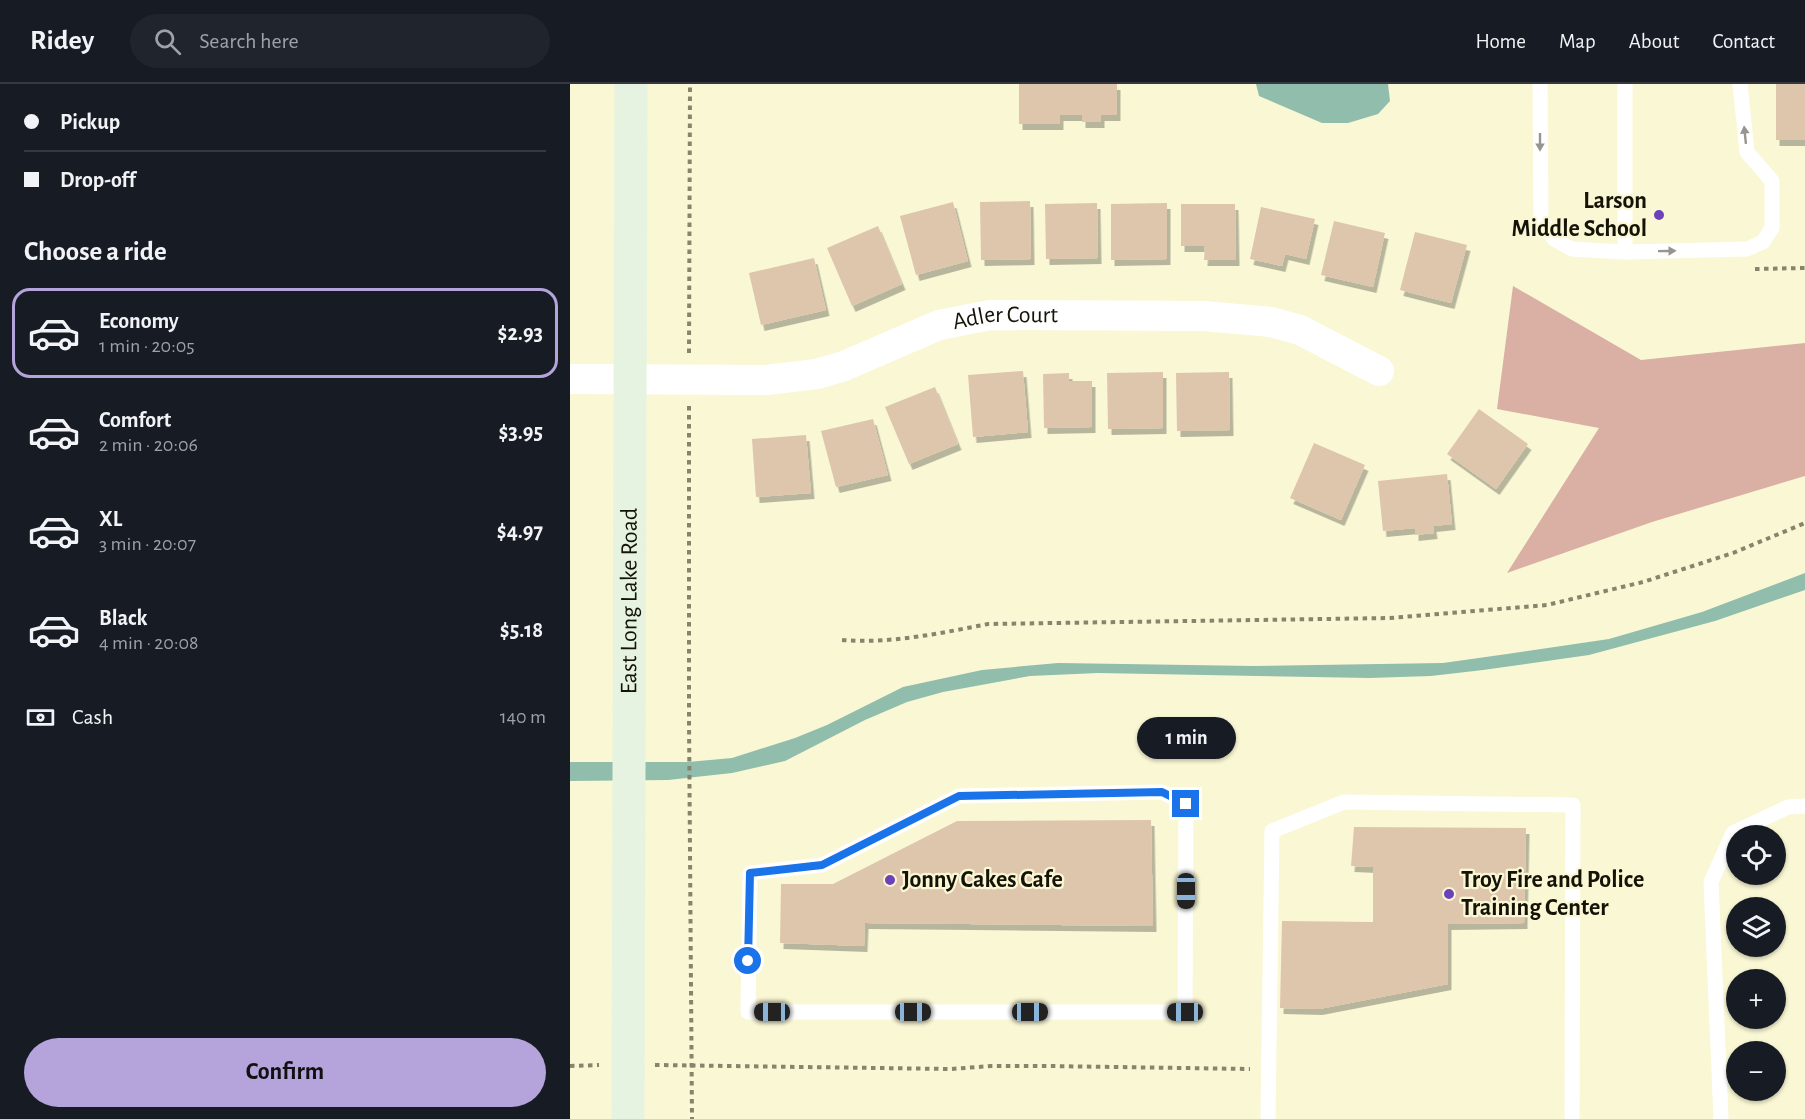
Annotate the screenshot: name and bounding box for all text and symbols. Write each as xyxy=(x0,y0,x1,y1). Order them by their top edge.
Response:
search box xyxy=(130,14,550,68)
icon: search xyxy=(151,25,184,58)
text: Ridey xyxy=(30,27,94,55)
text: Search here xyxy=(199,30,299,52)
text: Home xyxy=(1475,31,1526,52)
text: Map xyxy=(1559,31,1596,52)
text: About xyxy=(1629,31,1679,52)
text: Contact xyxy=(1712,31,1775,52)
text: Pickup xyxy=(60,111,120,133)
one-way arrow xyxy=(1740,126,1750,145)
one-way arrow xyxy=(1535,133,1545,152)
text: Drop-off xyxy=(60,169,136,191)
place label: Larson Middle School xyxy=(1512,189,1647,241)
marker: Larson Middle School xyxy=(1652,208,1666,222)
text: Choose a ride xyxy=(24,238,167,265)
one-way arrow xyxy=(1658,247,1677,256)
street label: Adler Court xyxy=(951,302,1058,334)
icon: car xyxy=(27,306,81,360)
text: Economy xyxy=(99,310,179,332)
text: $2.93 xyxy=(498,322,543,344)
text: 1 min · 20:05 xyxy=(99,336,195,356)
icon: car xyxy=(27,405,81,459)
text: Comfort xyxy=(99,409,171,431)
text: $3.95 xyxy=(498,421,543,443)
text: 2 min · 20:06 xyxy=(99,435,198,455)
icon: car xyxy=(27,504,81,558)
text: XL xyxy=(99,508,122,530)
street label: East Long Lake Road xyxy=(617,508,642,694)
text: $4.97 xyxy=(497,520,543,542)
text: 3 min · 20:07 xyxy=(99,534,196,554)
icon: car xyxy=(27,603,81,657)
text: Black xyxy=(99,607,147,629)
text: $5.18 xyxy=(500,619,543,641)
text: 4 min · 20:08 xyxy=(99,633,199,653)
icon: cash xyxy=(24,701,57,734)
text: Cash xyxy=(72,706,113,728)
text: 140 m xyxy=(500,707,546,727)
callout: 1 min xyxy=(1136,717,1236,759)
text: 1 min xyxy=(1165,728,1208,748)
route end xyxy=(1172,790,1199,817)
map controls xyxy=(1726,825,1786,1101)
button: locate xyxy=(1726,825,1786,885)
place label: Jonny Cakes Cafe xyxy=(902,868,1063,892)
place label: Troy Fire and Police Training Center xyxy=(1461,868,1644,920)
marker: Jonny Cakes Cafe xyxy=(883,873,897,887)
car xyxy=(1177,873,1195,909)
marker: Troy Fire and Police Training Center xyxy=(1442,887,1456,901)
button: layers xyxy=(1726,897,1786,957)
route start xyxy=(734,947,761,974)
button: + xyxy=(1726,969,1786,1029)
car xyxy=(754,1003,790,1021)
car xyxy=(895,1003,931,1021)
car xyxy=(1012,1003,1048,1021)
car xyxy=(1167,1003,1203,1021)
button: Confirm xyxy=(24,1038,546,1107)
button: − xyxy=(1726,1041,1786,1101)

